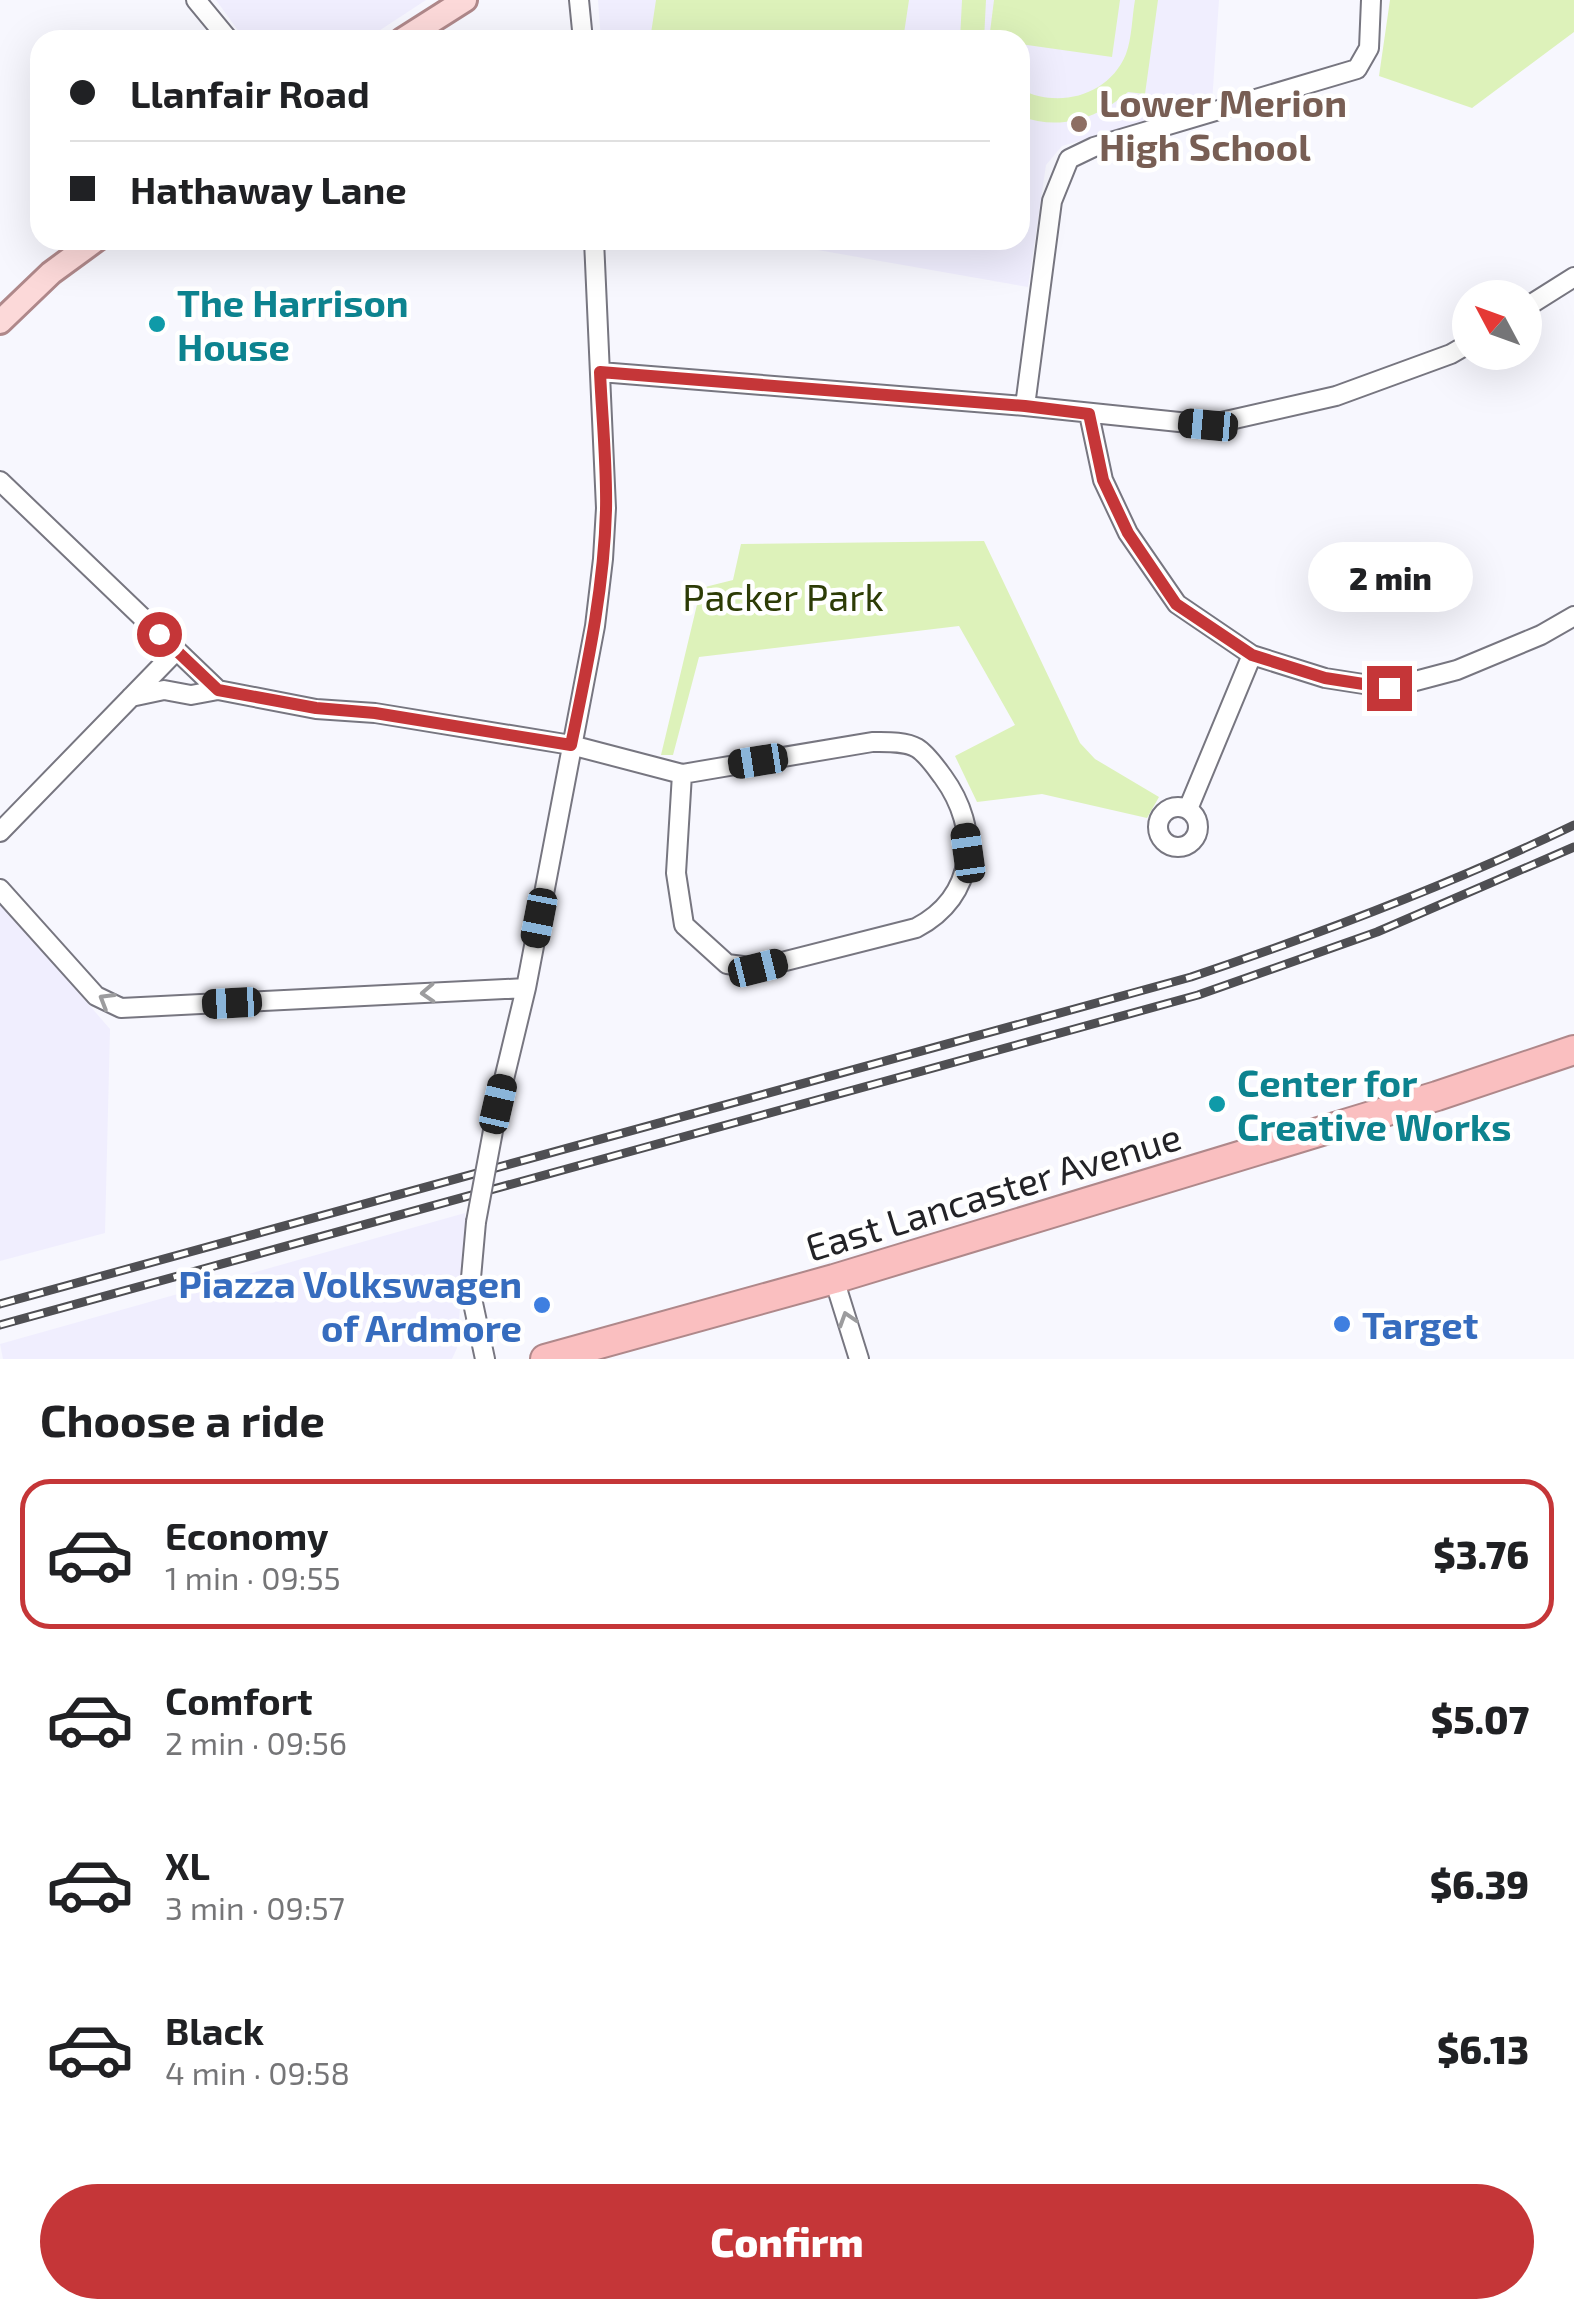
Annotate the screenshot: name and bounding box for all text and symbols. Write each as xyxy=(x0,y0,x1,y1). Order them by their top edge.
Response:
text: Llanfair Road xyxy=(130,70,370,116)
place label: Lower Merion High School xyxy=(1099,79,1347,169)
marker: Lower Merion High School xyxy=(1068,113,1090,135)
text: Hathaway Lane xyxy=(130,166,407,212)
place label: The Harrison House xyxy=(177,279,409,369)
north arrow xyxy=(1452,280,1542,370)
map controls xyxy=(1452,280,1542,370)
marker: The Harrison House xyxy=(146,313,168,335)
car xyxy=(1177,407,1239,443)
callout: 2 min xyxy=(1306,543,1472,613)
text: 2 min xyxy=(1349,558,1432,596)
park label: Packer Park xyxy=(682,573,884,619)
route start xyxy=(137,612,182,657)
route end xyxy=(1367,666,1412,711)
car xyxy=(726,741,790,781)
car xyxy=(949,821,987,885)
car xyxy=(519,886,559,950)
car xyxy=(725,946,791,990)
one-way arrow xyxy=(420,982,436,1003)
car xyxy=(201,986,263,1020)
one-way arrow xyxy=(99,992,117,1012)
place label: Center for Creative Works xyxy=(1237,1059,1512,1149)
car xyxy=(477,1071,519,1137)
marker: Center for Creative Works xyxy=(1206,1093,1228,1115)
street label: East Lancaster Avenue xyxy=(800,1112,1186,1270)
place label: Piazza Volkswagen of Ardmore xyxy=(178,1260,522,1350)
marker: Piazza Volkswagen of Ardmore xyxy=(531,1294,553,1316)
place label: Target xyxy=(1362,1301,1478,1347)
one-way arrow xyxy=(838,1311,858,1328)
marker: Target xyxy=(1331,1313,1353,1335)
text: Choose a ride xyxy=(40,1392,325,1446)
icon: car xyxy=(45,1509,135,1599)
text: Economy xyxy=(165,1512,329,1558)
text: $3.76 xyxy=(1433,1531,1529,1577)
text: 1 min · 09:55 xyxy=(165,1558,341,1596)
icon: car xyxy=(45,1674,135,1764)
text: Comfort xyxy=(165,1677,313,1723)
text: $5.07 xyxy=(1431,1696,1529,1742)
text: 2 min · 09:56 xyxy=(165,1723,347,1761)
icon: car xyxy=(45,1839,135,1929)
text: XL xyxy=(165,1842,210,1888)
text: $6.39 xyxy=(1430,1861,1529,1907)
text: 3 min · 09:57 xyxy=(165,1888,345,1926)
icon: car xyxy=(45,2004,135,2094)
text: Black xyxy=(165,2007,264,2053)
text: $6.13 xyxy=(1437,2026,1529,2072)
text: 4 min · 09:58 xyxy=(165,2053,350,2091)
button: Confirm xyxy=(40,2184,1534,2299)

